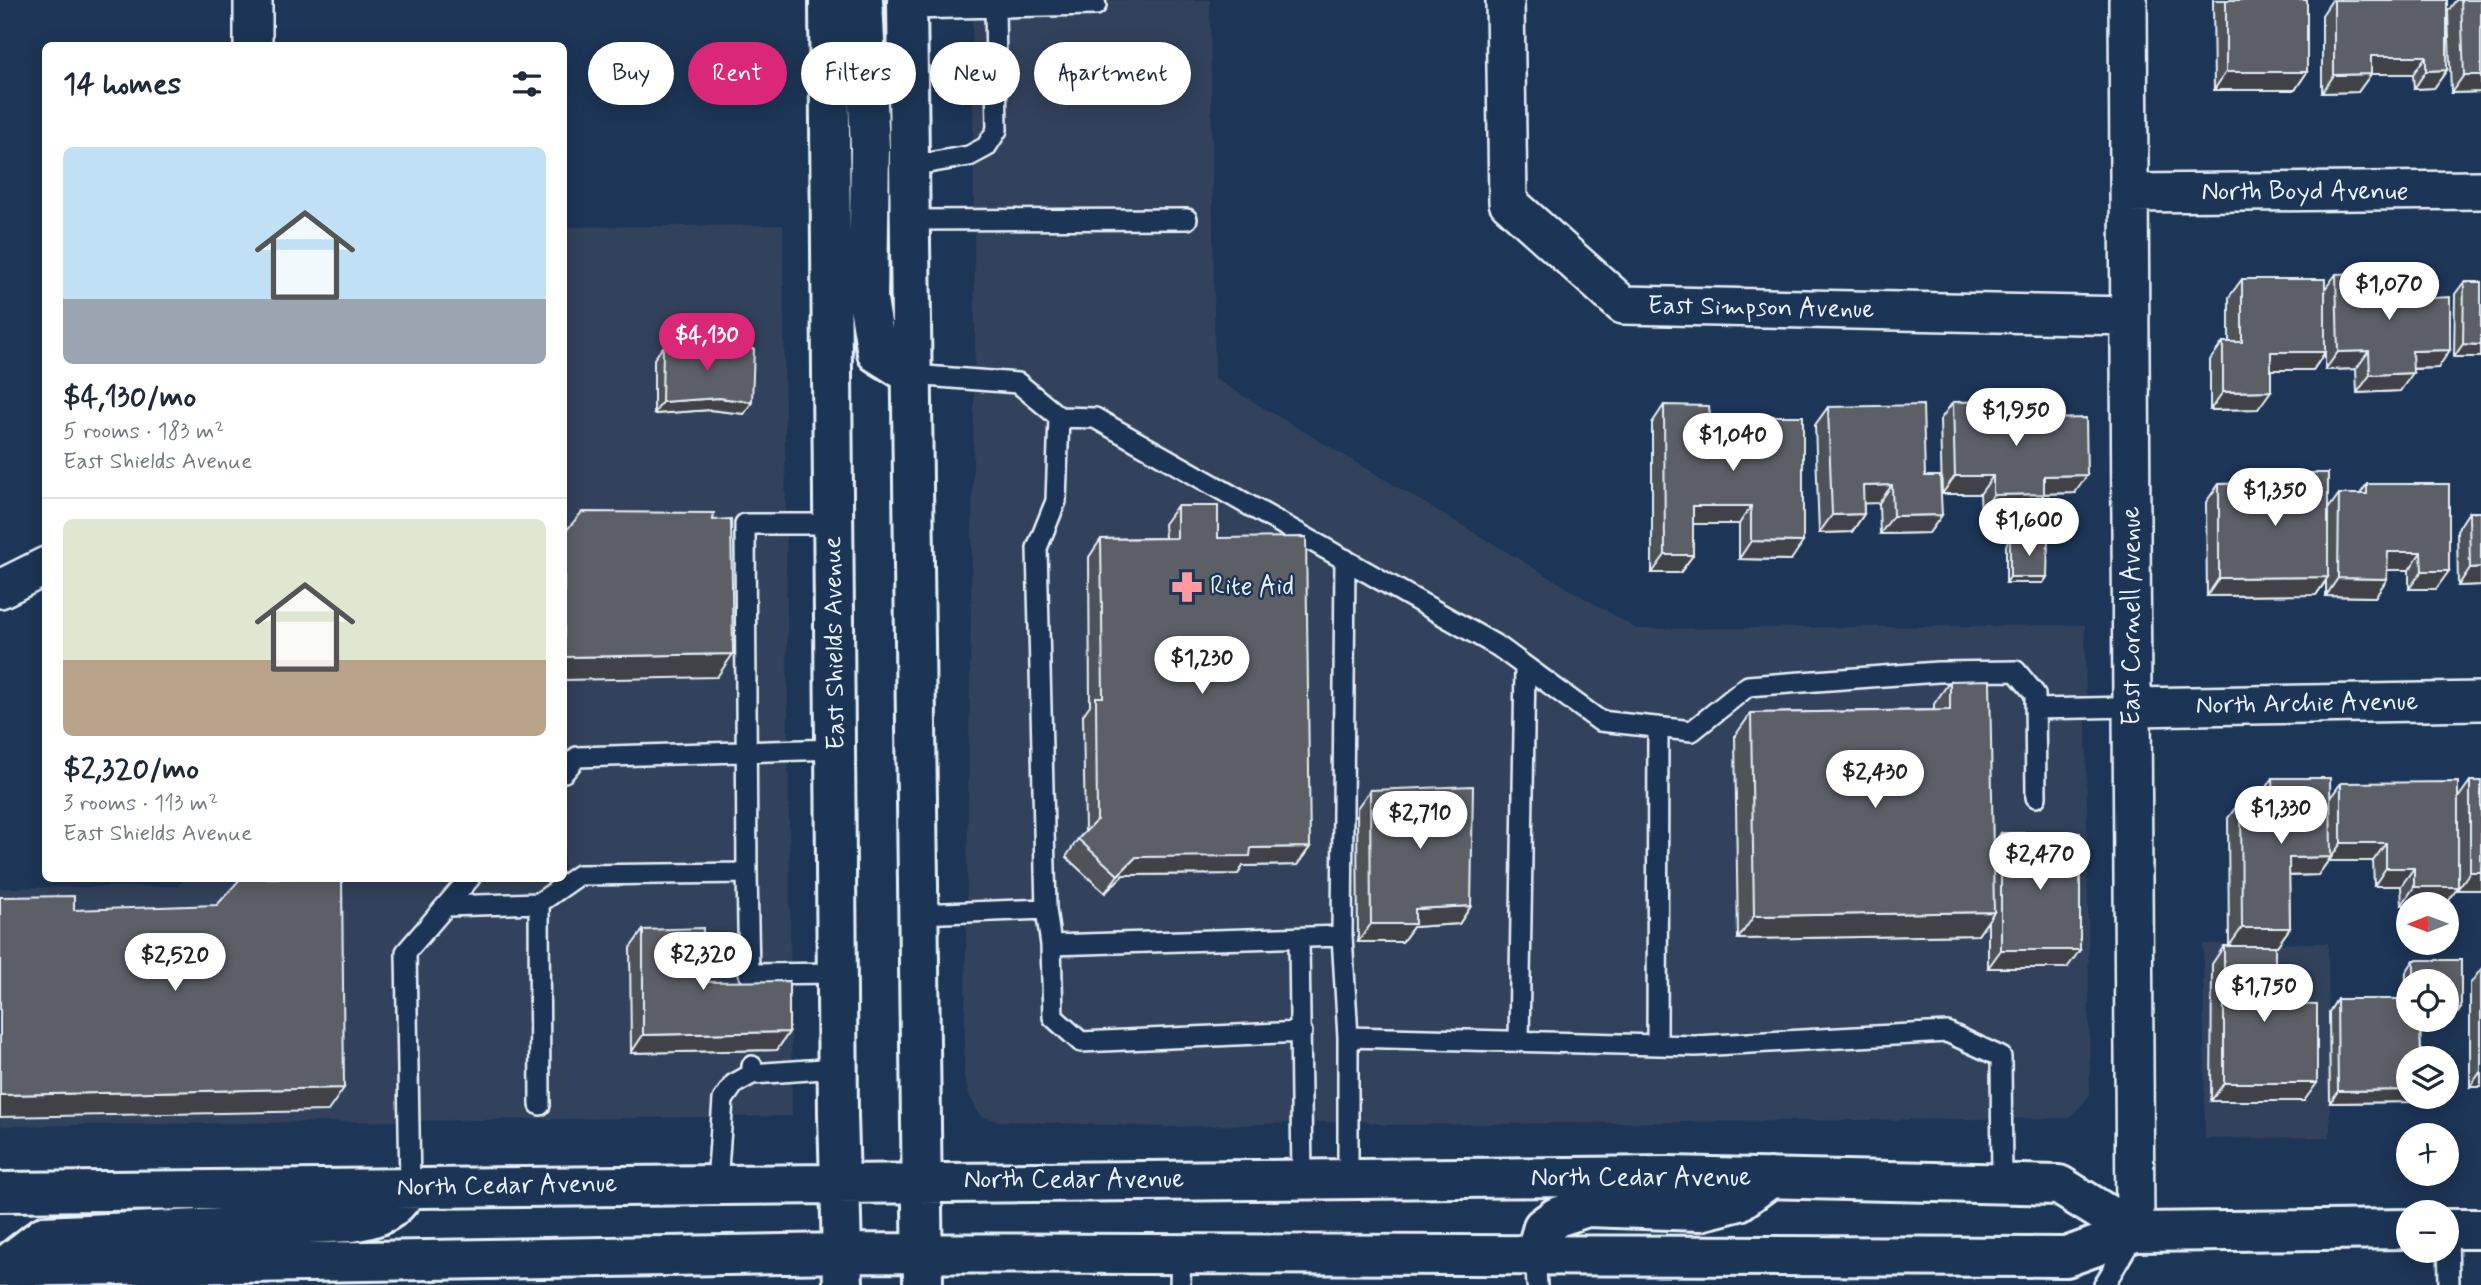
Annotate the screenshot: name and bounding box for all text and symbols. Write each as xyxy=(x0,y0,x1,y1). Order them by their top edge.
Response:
chip: Buy xyxy=(588,42,674,105)
chip: Rent xyxy=(688,42,787,105)
chip: Filters xyxy=(801,42,916,105)
chip: New xyxy=(930,42,1020,105)
chip: Apartment xyxy=(1034,42,1191,105)
text: 14 homes xyxy=(63,65,181,104)
icon: filters xyxy=(508,65,546,103)
street label: North Boyd Avenue xyxy=(2201,175,2409,209)
icon: home xyxy=(242,192,368,318)
pin: $1,070 xyxy=(2332,262,2446,322)
text: $1,070 xyxy=(2355,270,2423,300)
street label: East Simpson Avenue xyxy=(1647,289,1875,327)
pin: $4,130 xyxy=(650,314,764,373)
text: $4,130 xyxy=(675,321,739,351)
text: $4,130/mo xyxy=(63,378,196,417)
pin: $1,950 xyxy=(1959,388,2073,448)
text: $1,950 xyxy=(1982,396,2050,426)
pin: $1,040 xyxy=(1676,414,1790,473)
text: 5 rooms · 183 m² xyxy=(63,417,224,447)
text: $1,040 xyxy=(1699,421,1767,451)
text: East Shields Avenue xyxy=(63,447,252,477)
pin: $1,350 xyxy=(2218,468,2332,528)
text: $1,350 xyxy=(2243,476,2307,506)
pin: $1,600 xyxy=(1972,498,2086,558)
text: $1,600 xyxy=(1995,506,2063,536)
street label: East Cornell Avenue xyxy=(2115,506,2149,726)
street label: East Shields Avenue xyxy=(816,536,854,750)
icon: home xyxy=(242,564,368,690)
pharmacy icon: Rite Aid xyxy=(1170,570,1204,604)
place label: Rite Aid xyxy=(1210,570,1294,604)
pin: $1,230 xyxy=(1145,636,1259,696)
text: $1,230 xyxy=(1170,644,1234,674)
street label: North Archie Avenue xyxy=(2195,685,2419,723)
text: $2,320/mo xyxy=(63,750,199,789)
pin: $2,430 xyxy=(1818,750,1932,810)
text: $2,430 xyxy=(1842,758,1908,788)
pin: $1,330 xyxy=(2224,786,2338,846)
text: 3 rooms · 113 m² xyxy=(63,789,218,819)
pin: $2,710 xyxy=(1363,792,1477,851)
text: $1,330 xyxy=(2251,794,2311,824)
text: $2,710 xyxy=(1388,799,1452,829)
text: East Shields Avenue xyxy=(63,819,252,849)
pin: $2,470 xyxy=(1983,832,2097,892)
text: $2,470 xyxy=(2005,840,2075,870)
north arrow xyxy=(2396,892,2459,956)
map controls xyxy=(2396,892,2459,1263)
pin: $2,320 xyxy=(646,932,760,992)
pin: $2,520 xyxy=(118,934,232,993)
text: $2,320 xyxy=(670,940,736,970)
text: $2,520 xyxy=(141,941,209,971)
pin: $1,750 xyxy=(2207,964,2321,1024)
button: locate xyxy=(2396,969,2459,1032)
text: $1,750 xyxy=(2231,972,2297,1002)
button: layers xyxy=(2396,1046,2459,1109)
button: + xyxy=(2396,1123,2459,1186)
street label: North Cedar Avenue xyxy=(1531,1161,1751,1195)
street label: North Cedar Avenue xyxy=(964,1163,1184,1197)
street label: North Cedar Avenue xyxy=(396,1167,618,1205)
button: − xyxy=(2396,1200,2459,1263)

